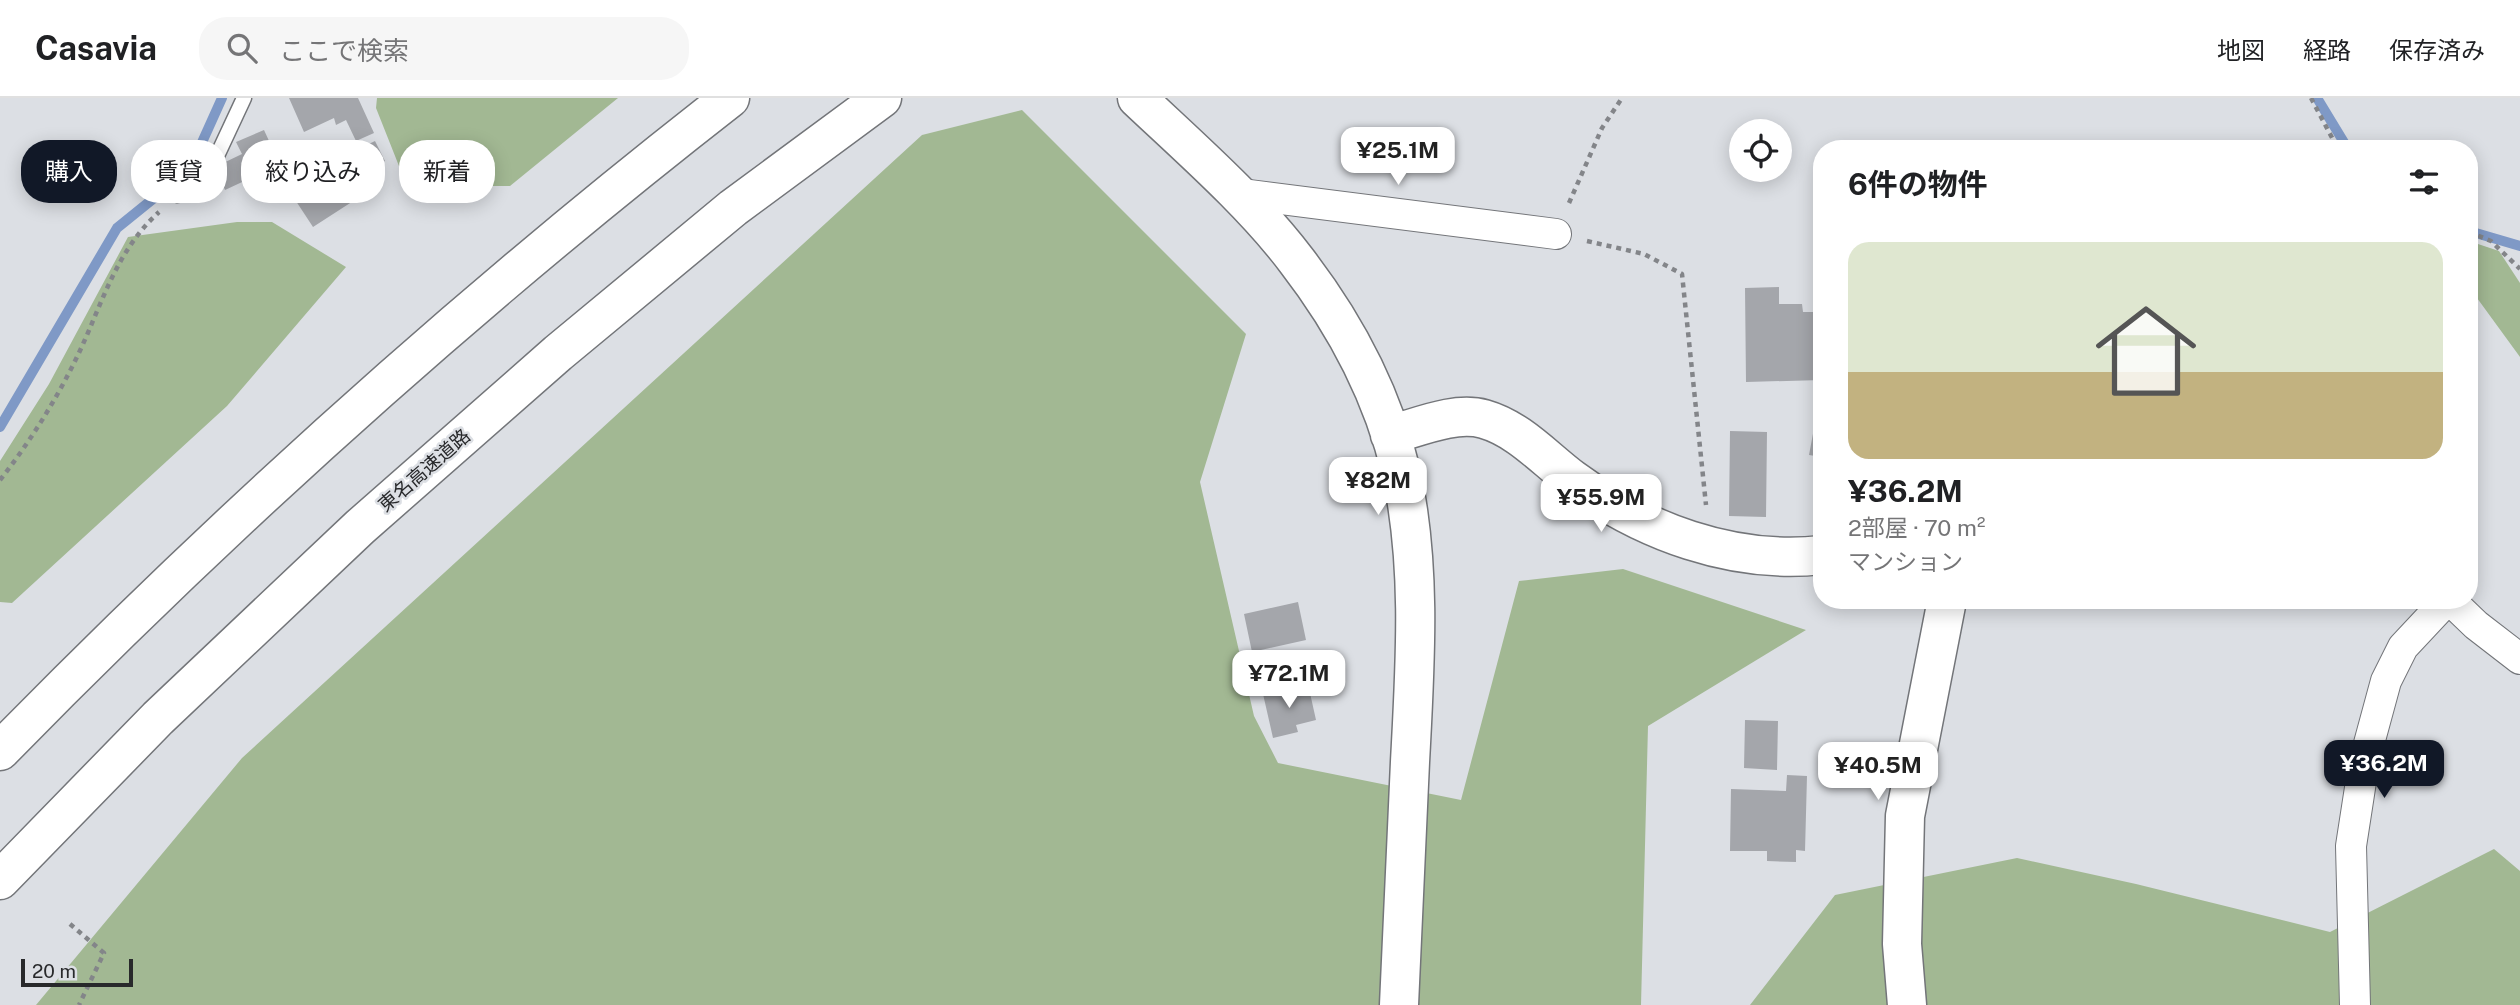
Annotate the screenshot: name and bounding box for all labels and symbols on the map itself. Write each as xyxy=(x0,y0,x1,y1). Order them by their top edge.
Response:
pin: ¥25.1M xyxy=(1341,127,1455,187)
street label: 東名高速道路 xyxy=(374,424,474,516)
pin: ¥82M xyxy=(1337,458,1419,517)
pin: ¥55.9M xyxy=(1544,474,1658,534)
pin: ¥72.1M xyxy=(1232,650,1346,710)
pin: ¥36.2M xyxy=(2327,740,2441,800)
pin: ¥40.5M xyxy=(1821,742,1935,802)
scale bar xyxy=(21,956,133,988)

